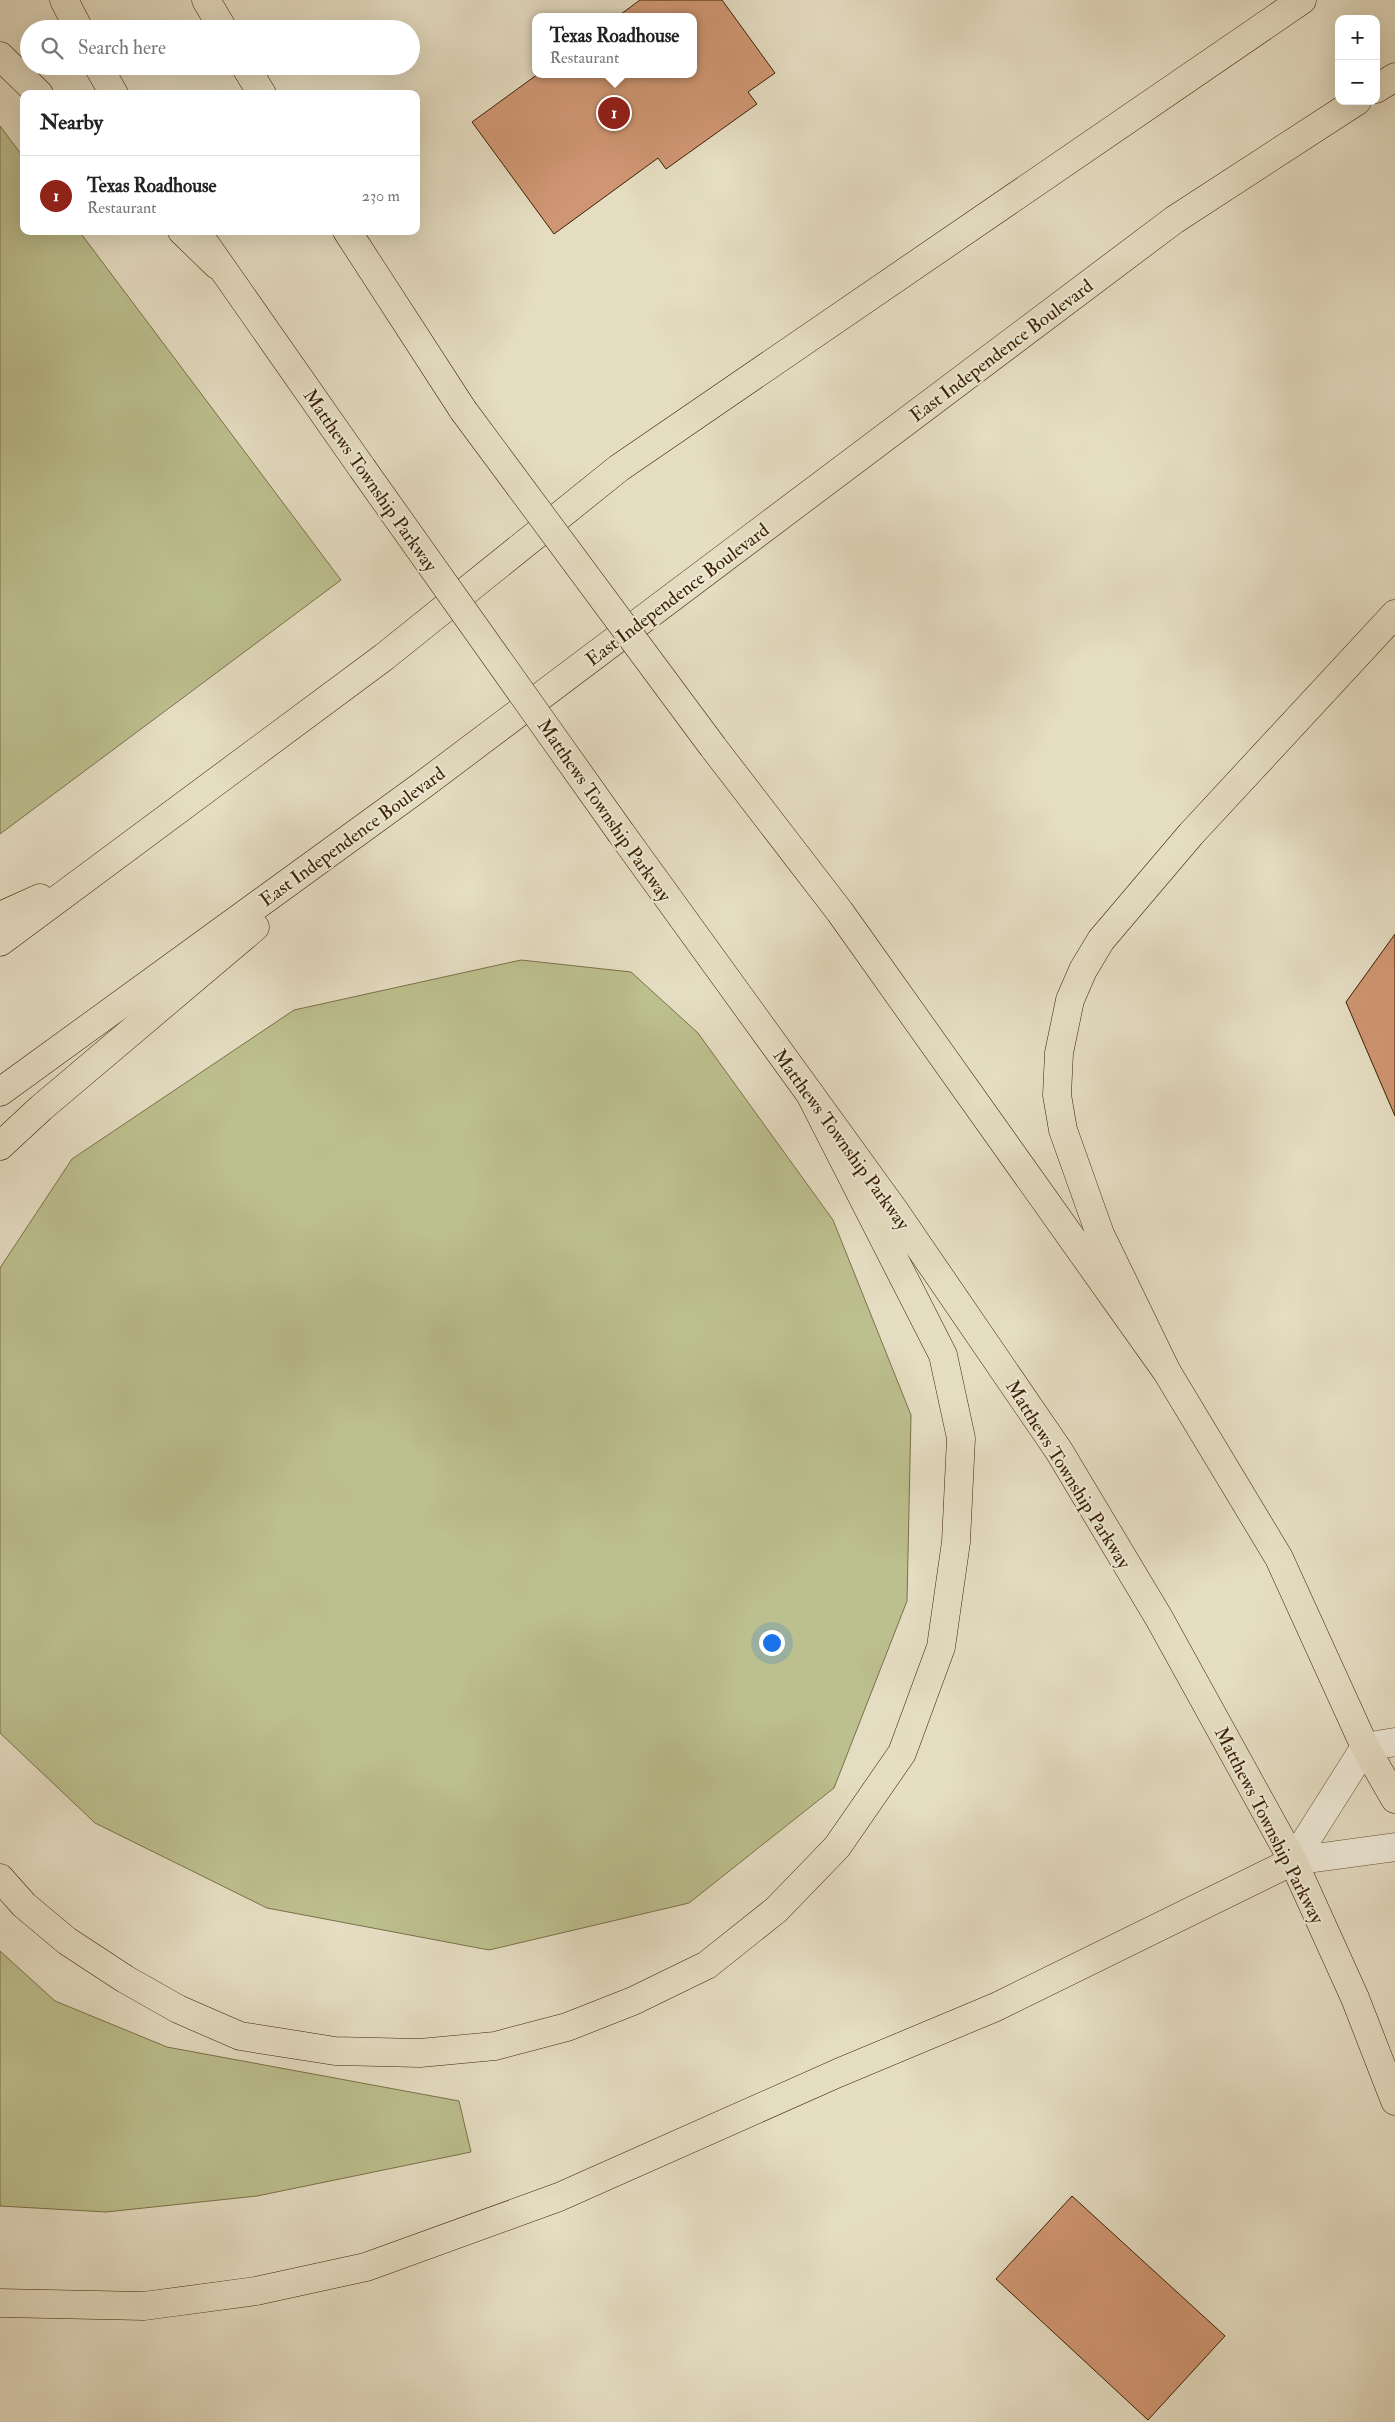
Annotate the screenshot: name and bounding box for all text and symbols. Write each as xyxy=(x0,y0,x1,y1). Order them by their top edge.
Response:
popup xyxy=(532,13,697,78)
map controls xyxy=(1335,15,1380,105)
button: + xyxy=(1335,15,1380,60)
search box xyxy=(20,20,420,75)
text: Texas Roadhouse xyxy=(550,24,679,48)
icon: search xyxy=(38,34,66,62)
text: Search here xyxy=(78,36,166,60)
text: Restaurant xyxy=(550,48,619,68)
button: − xyxy=(1335,60,1380,105)
pin: 1 xyxy=(598,94,630,132)
text: Nearby xyxy=(40,109,103,136)
text: Texas Roadhouse xyxy=(87,174,217,198)
text: 1 xyxy=(53,186,59,206)
text: 230 m xyxy=(362,186,400,206)
text: Restaurant xyxy=(87,198,156,218)
street label: East Independence Boulevard xyxy=(905,274,1099,428)
street label: Matthews Township Parkway xyxy=(297,384,443,578)
street label: East Independence Boulevard xyxy=(581,518,775,672)
street label: Matthews Township Parkway xyxy=(531,714,677,908)
street label: East Independence Boulevard xyxy=(255,761,451,913)
street label: Matthews Township Parkway xyxy=(767,1044,915,1236)
street label: Matthews Township Parkway xyxy=(999,1376,1136,1574)
your location xyxy=(759,1630,785,1656)
street label: Matthews Township Parkway xyxy=(1208,1723,1330,1929)

